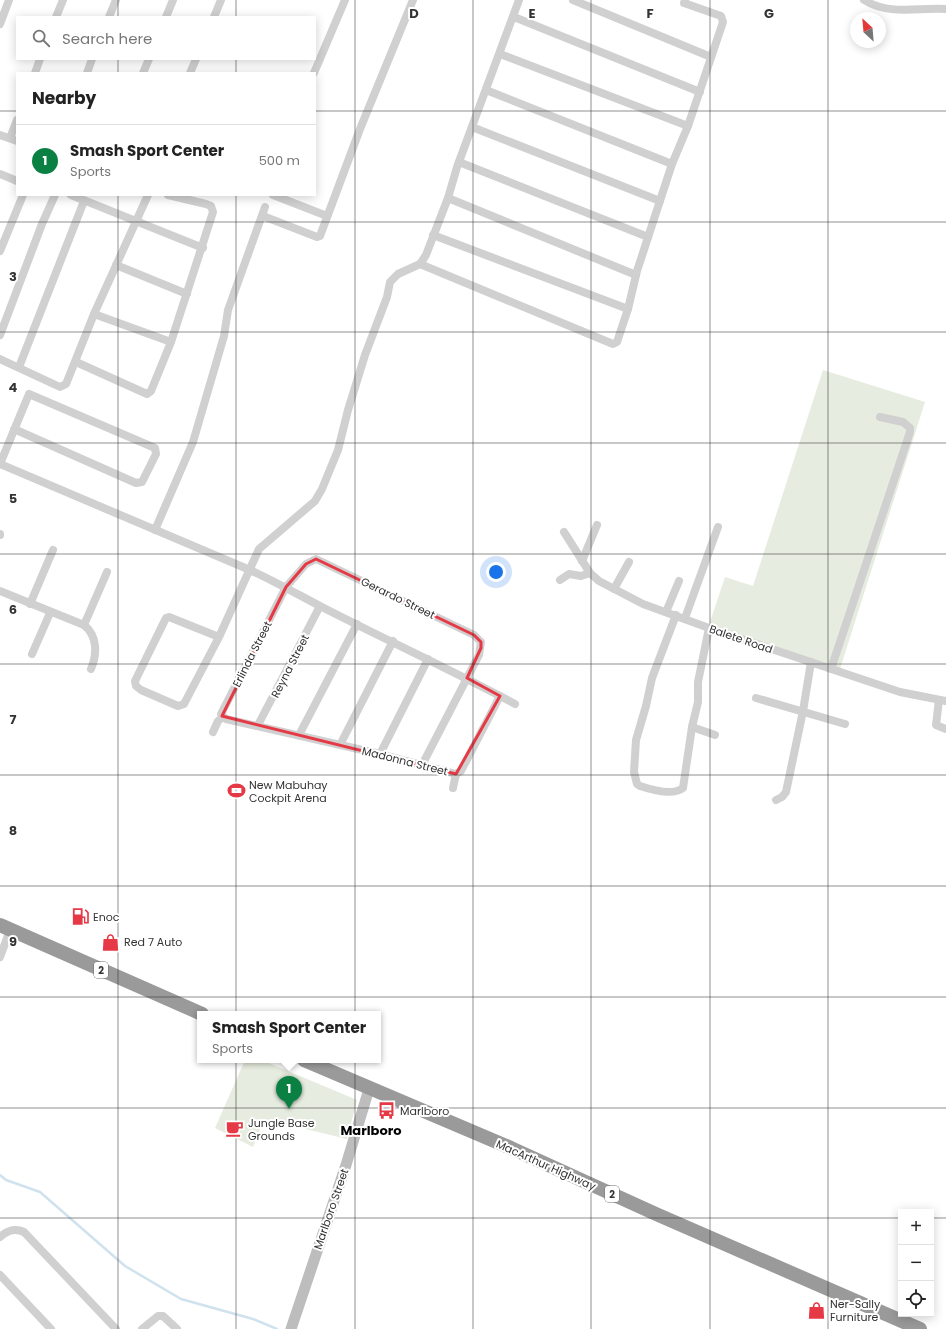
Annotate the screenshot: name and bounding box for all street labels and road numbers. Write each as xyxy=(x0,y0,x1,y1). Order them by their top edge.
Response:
street label: Gerardo Street xyxy=(358,573,438,623)
street label: Erlinda Street xyxy=(228,618,276,690)
street label: Balete Road xyxy=(707,621,775,657)
street label: Reyna Street xyxy=(267,631,313,701)
street label: Madonna Street xyxy=(360,743,450,779)
road number: 2 xyxy=(94,962,108,978)
street label: MacArthur Highway xyxy=(494,1136,599,1195)
street label: Marlboro Street xyxy=(310,1166,352,1252)
road number: 2 xyxy=(605,1186,619,1202)

